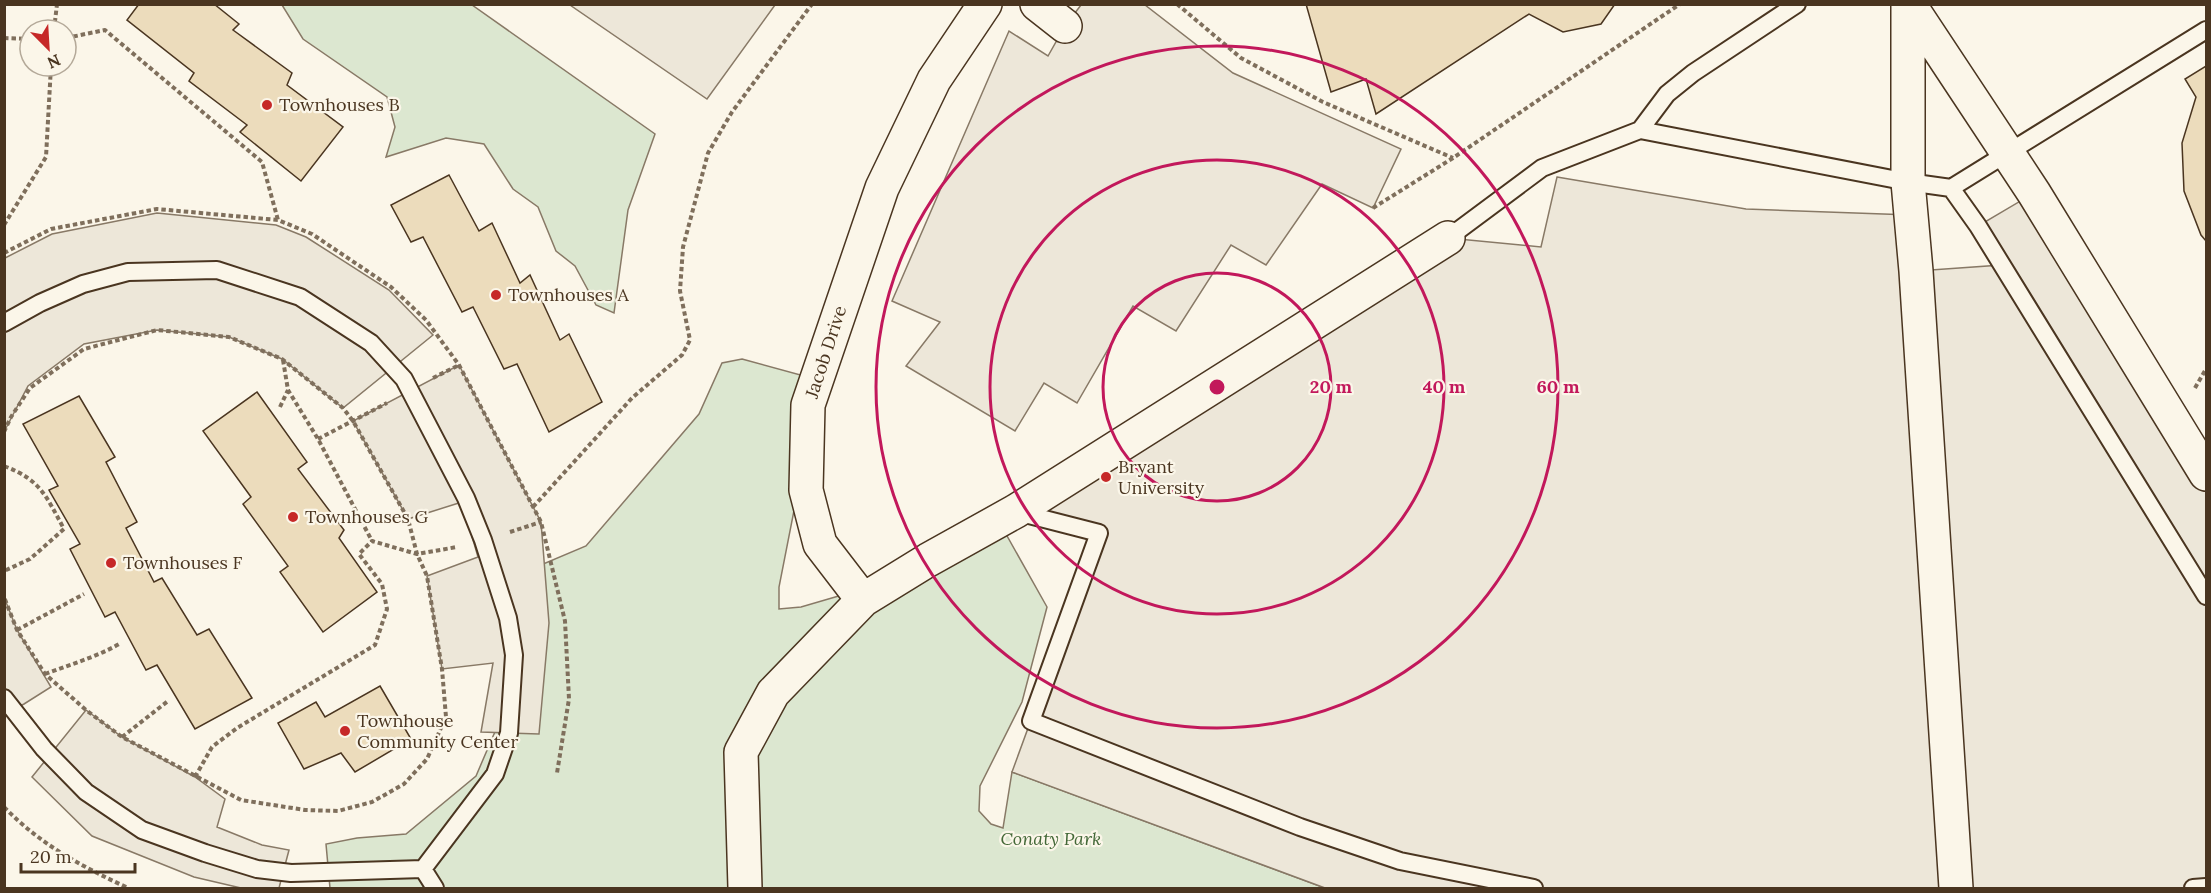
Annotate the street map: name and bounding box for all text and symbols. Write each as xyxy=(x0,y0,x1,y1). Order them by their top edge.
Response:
north arrow xyxy=(18,18,78,78)
text: N xyxy=(44,50,64,73)
place label: Townhouses B xyxy=(279,93,400,116)
marker: Townhouses B xyxy=(260,98,274,112)
place label: Townhouses A xyxy=(508,283,630,306)
marker: Townhouses A xyxy=(489,288,503,302)
street label: Jacob Drive xyxy=(799,302,851,402)
text: 20 m xyxy=(1310,375,1353,398)
text: 40 m xyxy=(1423,375,1466,398)
text: 60 m xyxy=(1536,375,1580,398)
centre of rings xyxy=(1207,377,1227,397)
place label: Bryant University xyxy=(1118,455,1205,499)
marker: Bryant University xyxy=(1099,470,1113,484)
place label: Townhouses G xyxy=(305,505,429,528)
marker: Townhouses G xyxy=(286,510,300,524)
place label: Townhouses F xyxy=(123,551,243,574)
marker: Townhouses F xyxy=(104,556,118,570)
place label: Townhouse Community Center xyxy=(357,709,518,753)
marker: Townhouse Community Center xyxy=(338,724,352,738)
park label: Conaty Park xyxy=(1001,827,1101,850)
scale bar xyxy=(21,836,135,874)
text: 20 m xyxy=(30,845,72,868)

